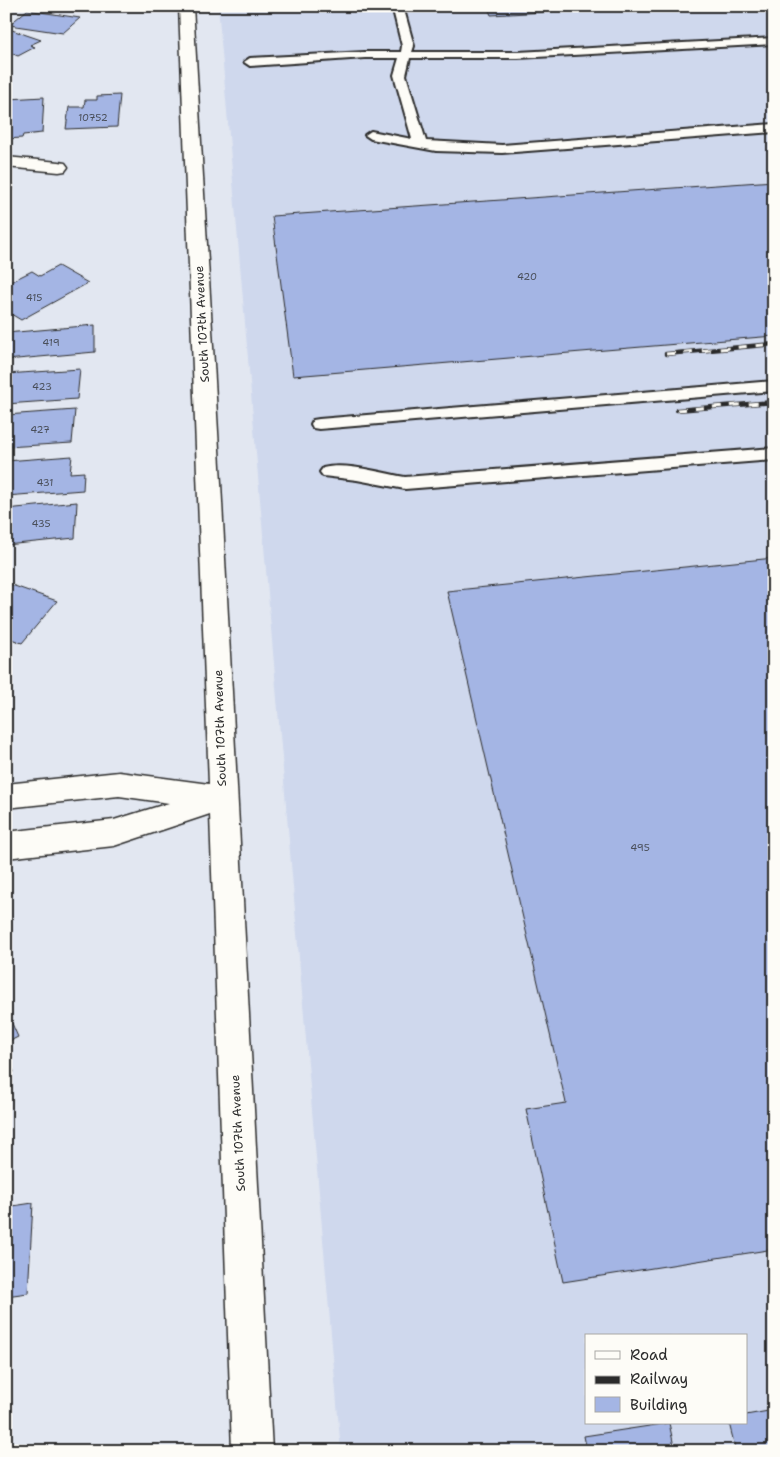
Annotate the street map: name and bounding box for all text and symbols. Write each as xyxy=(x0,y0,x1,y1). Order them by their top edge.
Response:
house number: 10752 xyxy=(78,111,108,124)
street label: South 107th Avenue xyxy=(191,265,213,383)
house number: 420 xyxy=(517,270,537,283)
house number: 415 xyxy=(26,291,42,304)
house number: 419 xyxy=(42,336,60,349)
house number: 423 xyxy=(32,380,52,393)
house number: 427 xyxy=(30,423,50,436)
house number: 431 xyxy=(37,476,53,489)
house number: 435 xyxy=(31,517,51,530)
street label: South 107th Avenue xyxy=(210,669,230,787)
house number: 495 xyxy=(630,841,650,854)
street label: South 107th Avenue xyxy=(227,1074,249,1192)
legend xyxy=(585,1334,748,1424)
text: Road xyxy=(630,1345,668,1365)
text: Railway xyxy=(630,1369,688,1389)
text: Building xyxy=(630,1395,687,1415)

